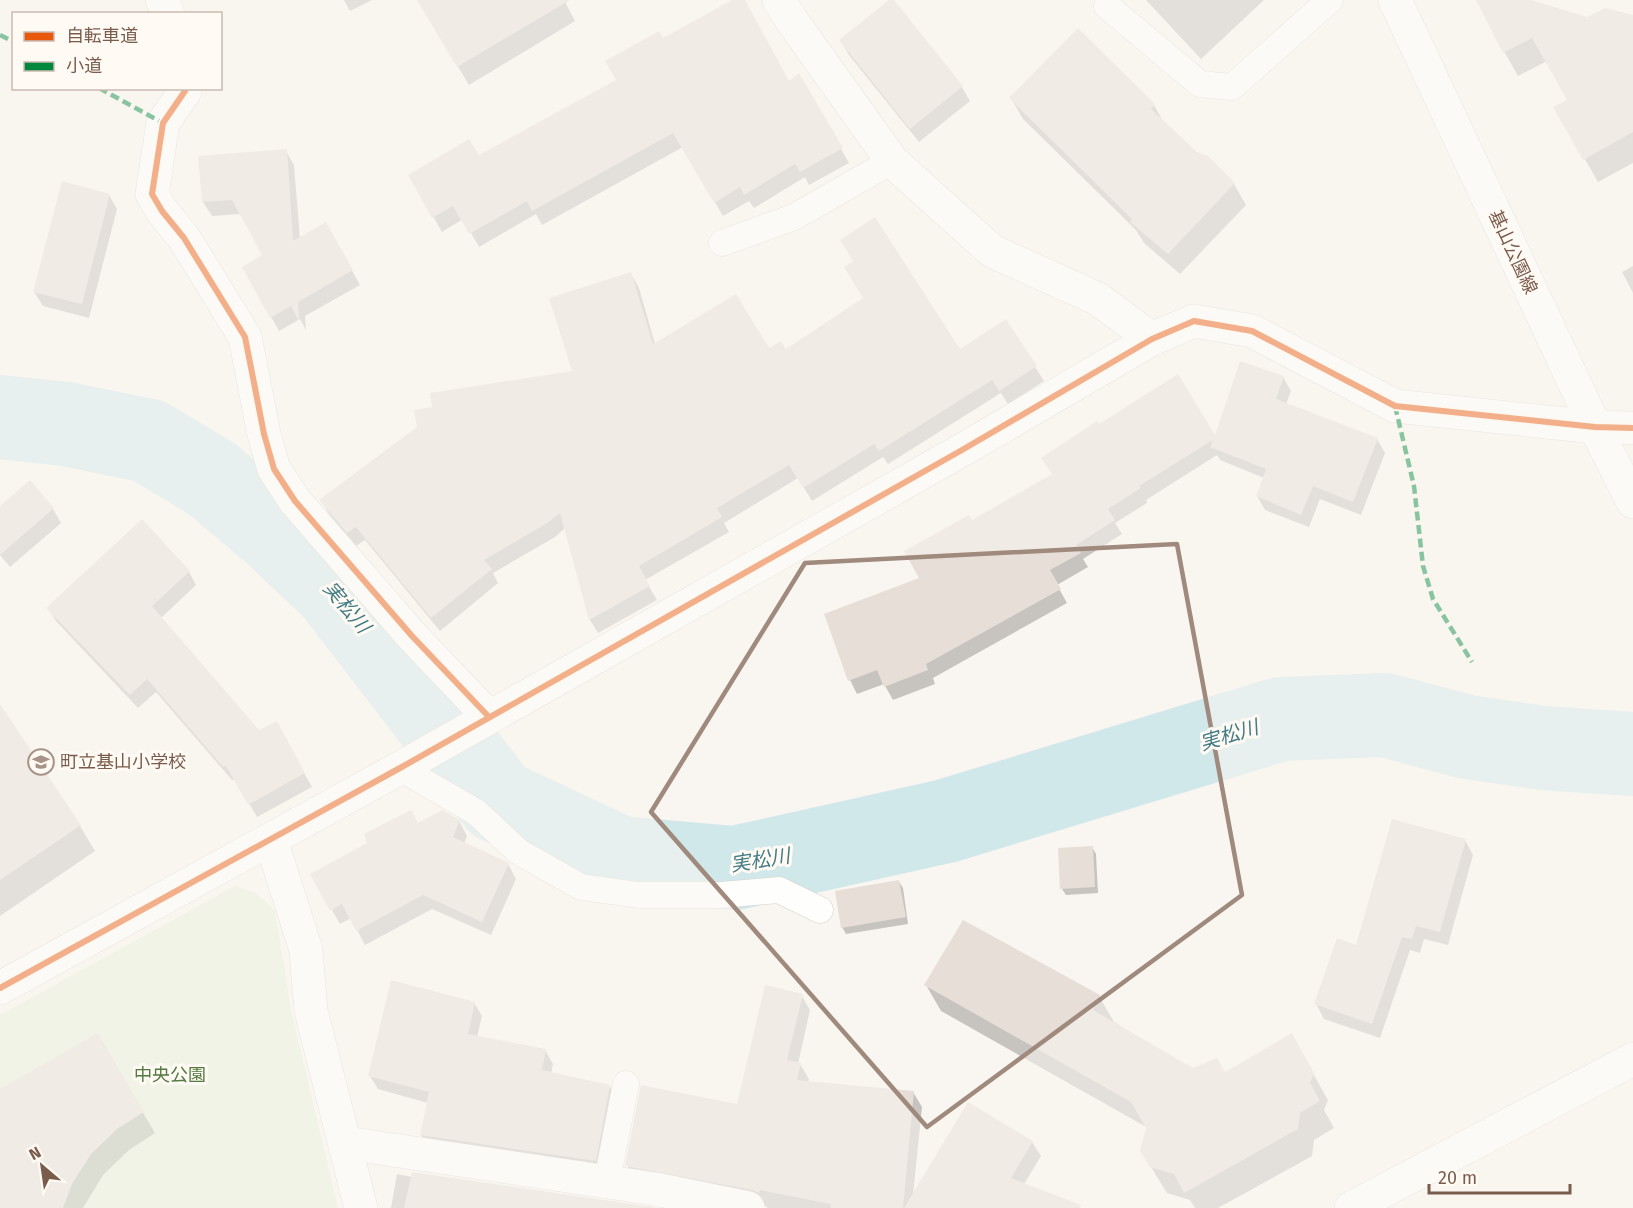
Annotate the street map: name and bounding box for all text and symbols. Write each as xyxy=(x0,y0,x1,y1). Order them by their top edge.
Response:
legend xyxy=(12,12,222,90)
text: 自転車道 xyxy=(66,25,138,47)
text: 小道 xyxy=(66,55,102,77)
street label: 基山公園線 xyxy=(1484,207,1542,297)
water label: 実松川 xyxy=(319,576,377,639)
water label: 実松川 xyxy=(1197,714,1263,755)
school or university icon: 町立基山小学校 xyxy=(26,747,56,777)
place label: 町立基山小学校 xyxy=(60,751,186,773)
water label: 実松川 xyxy=(728,843,793,877)
park label: 中央公園 xyxy=(134,1064,206,1086)
north arrow xyxy=(12,1136,72,1196)
text: N xyxy=(26,1142,44,1164)
scale bar xyxy=(1429,1157,1570,1195)
text: 20 m xyxy=(1438,1167,1477,1189)

